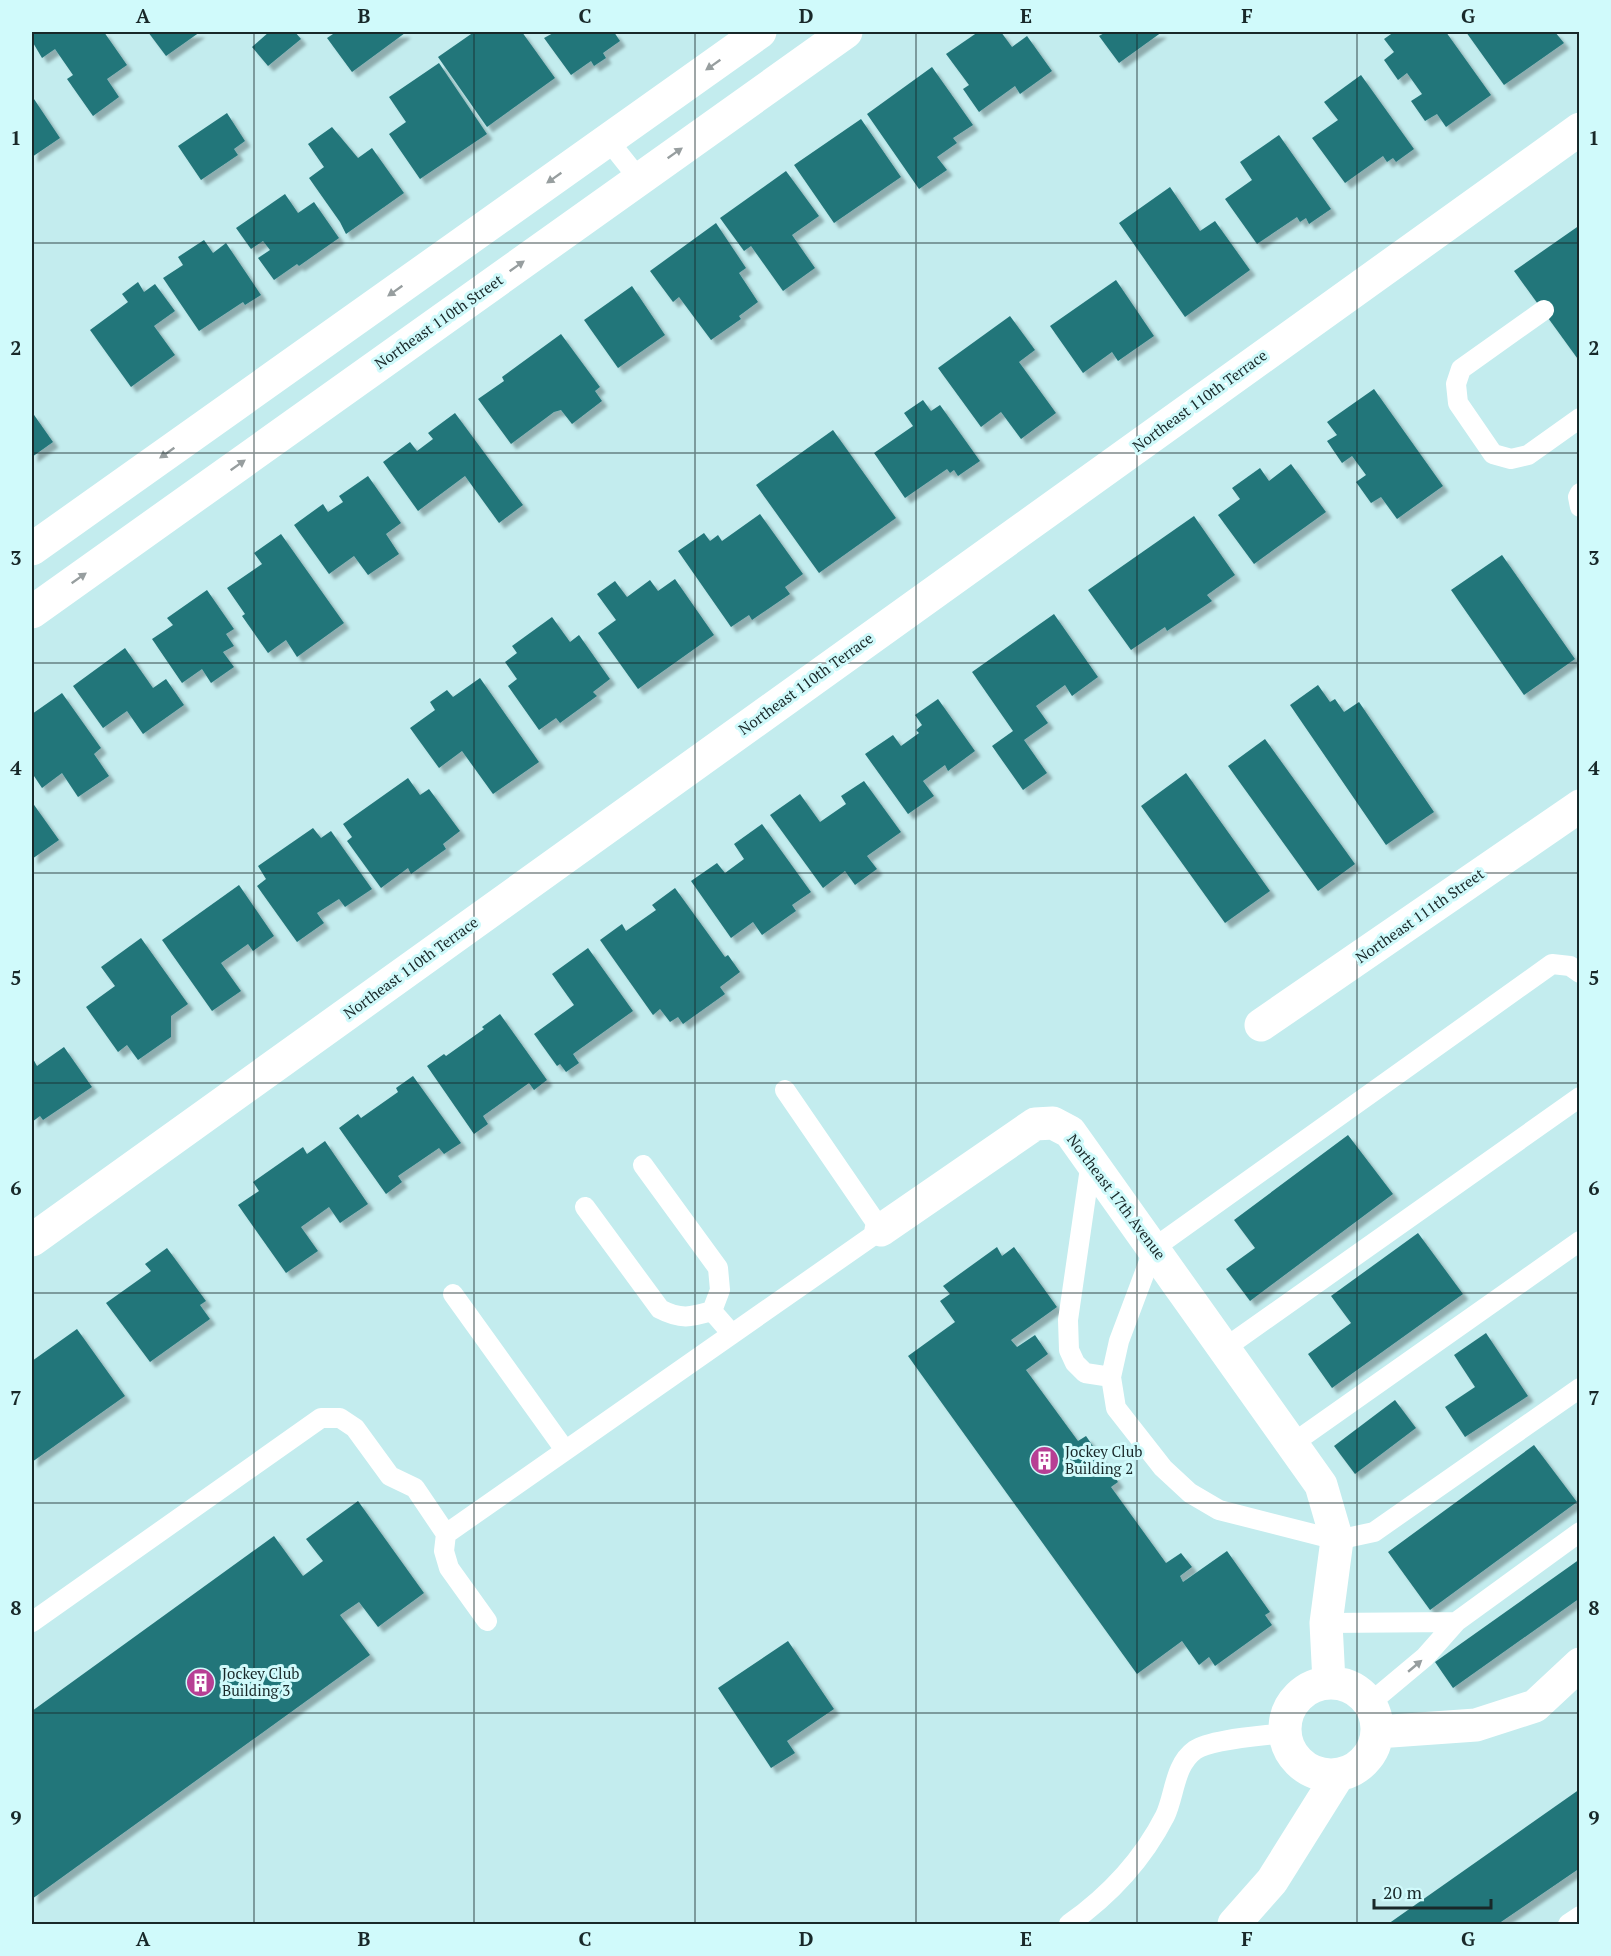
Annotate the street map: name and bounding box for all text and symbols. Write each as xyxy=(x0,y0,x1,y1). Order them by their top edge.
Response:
text: A xyxy=(136,2,151,29)
text: B xyxy=(358,2,371,29)
text: C xyxy=(578,2,592,29)
text: D xyxy=(799,2,813,29)
text: E xyxy=(1020,2,1032,29)
text: F xyxy=(1241,2,1253,29)
text: G xyxy=(1461,2,1475,29)
one-way arrow xyxy=(705,59,721,71)
text: 1 xyxy=(10,124,22,151)
text: 1 xyxy=(1588,124,1600,151)
one-way arrow xyxy=(667,147,683,159)
one-way arrow xyxy=(546,172,562,184)
one-way arrow xyxy=(508,260,524,272)
street label: Northeast 110th Street xyxy=(370,269,507,373)
one-way arrow xyxy=(387,285,403,297)
text: 2 xyxy=(10,334,22,361)
text: 2 xyxy=(1588,334,1600,361)
street label: Northeast 110th Terrace xyxy=(1128,345,1271,456)
one-way arrow xyxy=(160,447,176,459)
one-way arrow xyxy=(230,459,246,471)
text: 3 xyxy=(10,544,22,571)
text: 3 xyxy=(1588,544,1600,571)
one-way arrow xyxy=(71,572,87,584)
street label: Northeast 110th Terrace xyxy=(734,628,877,739)
text: 4 xyxy=(10,754,22,781)
text: 4 xyxy=(1588,754,1600,781)
street label: Northeast 111th Street xyxy=(1351,863,1488,967)
street label: Northeast 110th Terrace xyxy=(339,912,482,1023)
text: 5 xyxy=(10,964,22,991)
text: 5 xyxy=(1588,964,1600,991)
street label: Northeast 17th Avenue xyxy=(1063,1130,1171,1263)
text: 6 xyxy=(10,1174,22,1201)
text: 6 xyxy=(1588,1174,1600,1201)
text: 7 xyxy=(10,1384,22,1411)
text: 7 xyxy=(1588,1384,1600,1411)
place label: Jockey Club Building 2 xyxy=(1065,1441,1142,1478)
building icon: Jockey Club Building 2 xyxy=(1028,1445,1060,1477)
text: 8 xyxy=(10,1594,22,1621)
text: 8 xyxy=(1588,1594,1600,1621)
one-way arrow xyxy=(1407,1660,1422,1673)
place label: Jockey Club Building 3 xyxy=(222,1663,299,1700)
building icon: Jockey Club Building 3 xyxy=(185,1667,217,1699)
text: 9 xyxy=(10,1804,22,1831)
text: 9 xyxy=(1588,1804,1600,1831)
scale bar xyxy=(1374,1872,1491,1910)
text: 20 m xyxy=(1383,1880,1423,1904)
text: A xyxy=(136,1925,151,1952)
text: B xyxy=(358,1925,371,1952)
text: C xyxy=(578,1925,592,1952)
text: D xyxy=(799,1925,813,1952)
text: E xyxy=(1020,1925,1032,1952)
text: F xyxy=(1241,1925,1253,1952)
text: G xyxy=(1461,1925,1475,1952)

